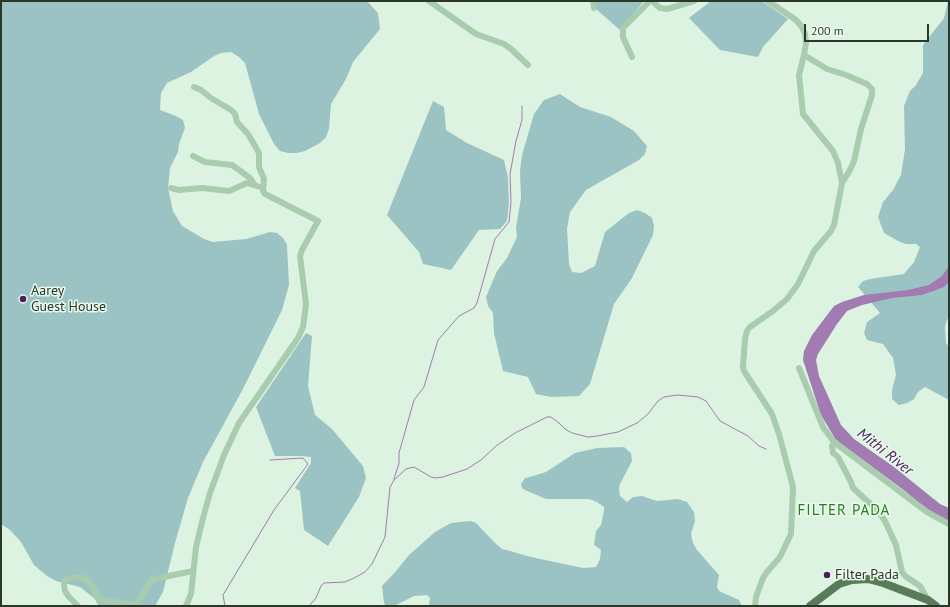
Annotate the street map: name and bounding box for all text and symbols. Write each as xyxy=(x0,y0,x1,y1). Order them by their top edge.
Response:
scale bar xyxy=(806,16,931,42)
text: 200 m xyxy=(811,23,844,38)
place label: Aarey Guest House xyxy=(31,283,106,316)
marker: Aarey Guest House xyxy=(18,294,28,304)
water label: Mithi River xyxy=(853,425,917,479)
district label: FILTER PADA xyxy=(798,502,890,520)
place label: Filter Pada xyxy=(835,567,899,583)
marker: Filter Pada xyxy=(822,570,832,580)

